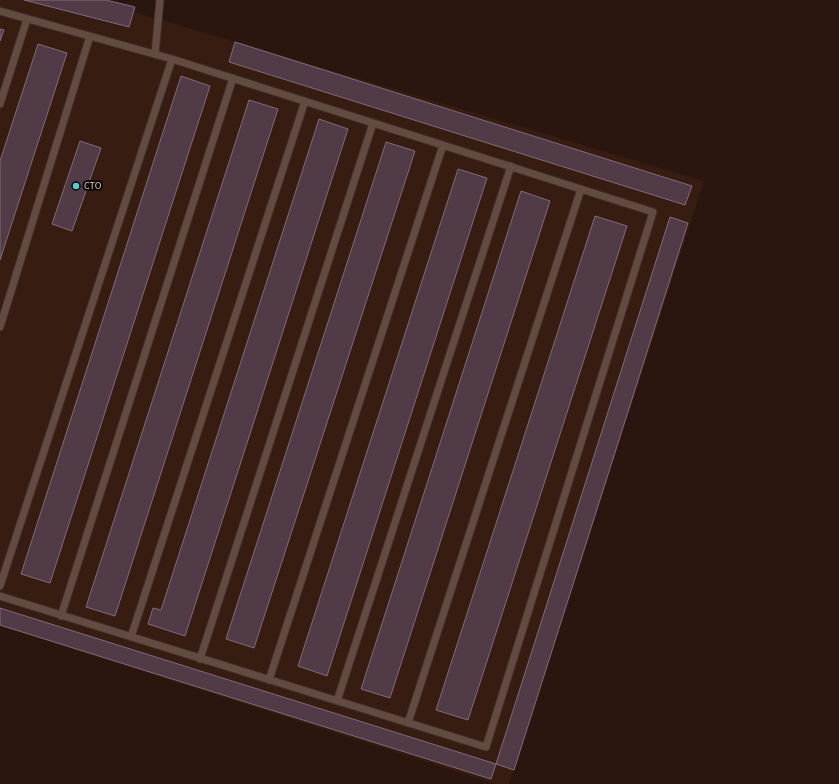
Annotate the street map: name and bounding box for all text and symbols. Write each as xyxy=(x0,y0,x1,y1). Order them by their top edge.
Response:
place label: СТО xyxy=(84,179,102,193)
marker: СТО xyxy=(71,181,81,191)

